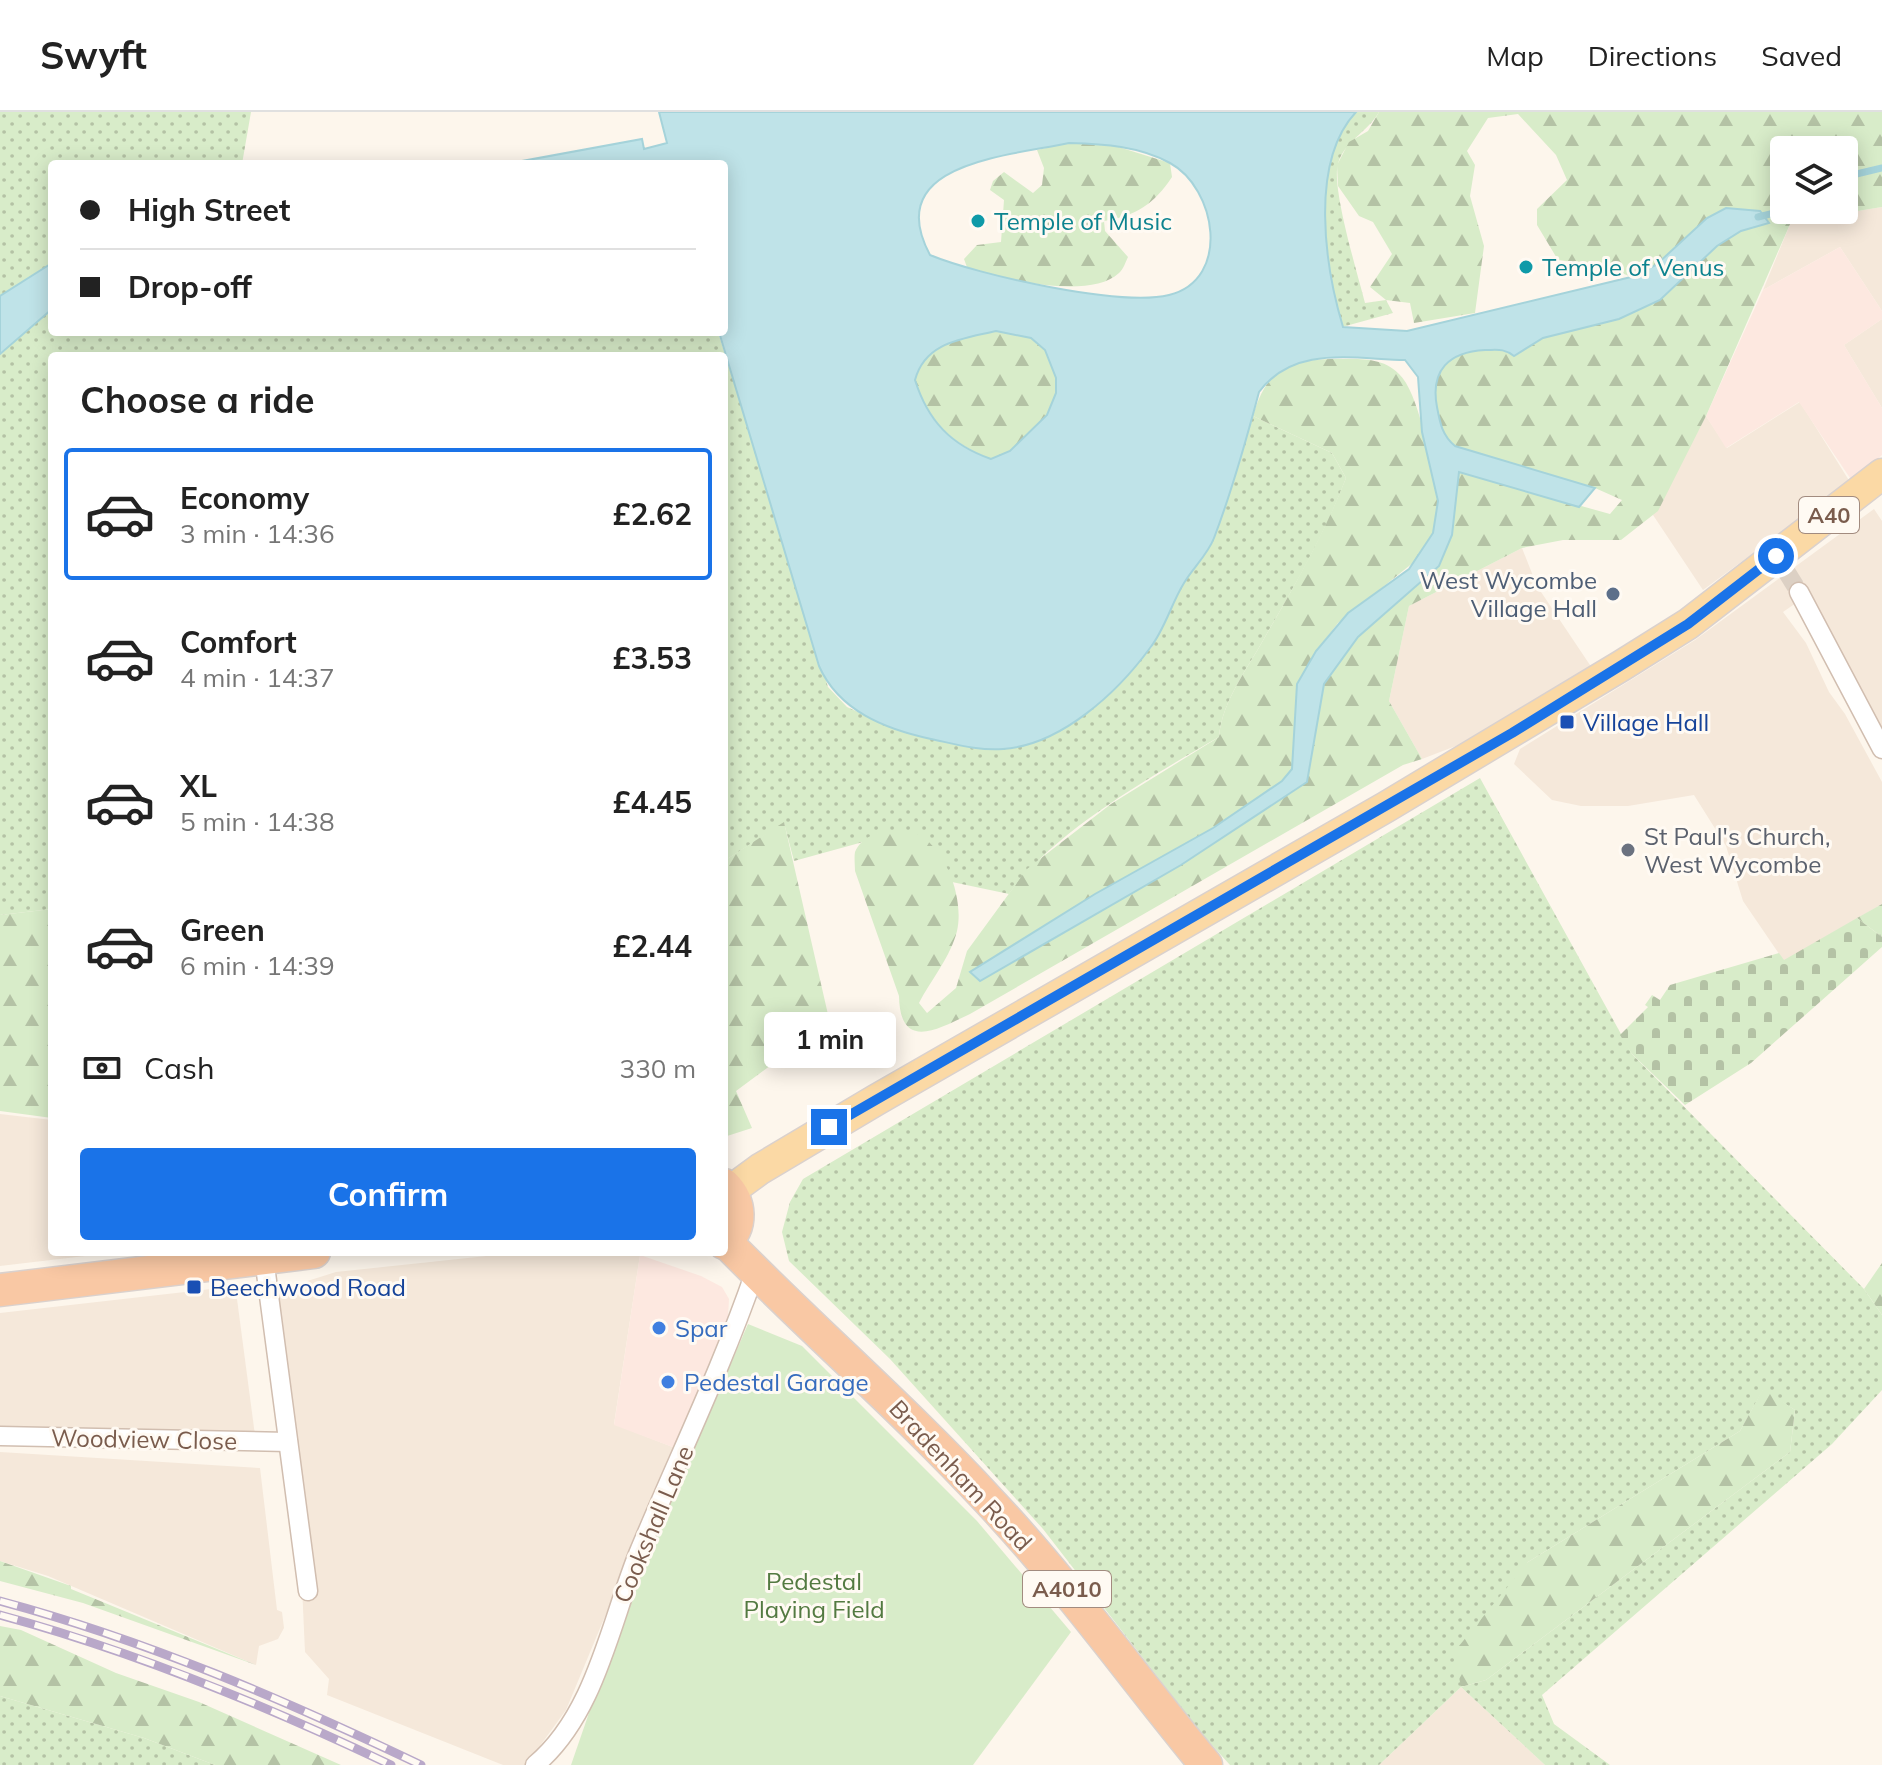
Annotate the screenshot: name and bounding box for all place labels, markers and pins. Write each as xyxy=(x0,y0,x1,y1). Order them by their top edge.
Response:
place label: Temple of Music xyxy=(994,206,1172,236)
marker: Temple of Music xyxy=(969,212,987,230)
place label: Temple of Venus xyxy=(1542,252,1724,282)
marker: Temple of Venus xyxy=(1517,258,1535,276)
place label: West Wycombe Village Hall xyxy=(1420,565,1597,623)
marker: West Wycombe Village Hall xyxy=(1604,585,1622,603)
place label: Village Hall xyxy=(1583,707,1709,737)
marker: Village Hall xyxy=(1558,713,1576,731)
place label: St Paul's Church, West Wycombe xyxy=(1644,821,1830,879)
marker: St Paul's Church, West Wycombe xyxy=(1619,841,1637,859)
place label: Beechwood Road xyxy=(210,1272,406,1302)
marker: Beechwood Road xyxy=(185,1278,203,1296)
place label: Spar xyxy=(675,1313,728,1343)
marker: Spar xyxy=(650,1319,668,1337)
place label: Pedestal Garage xyxy=(684,1367,869,1397)
marker: Pedestal Garage xyxy=(659,1373,677,1391)

